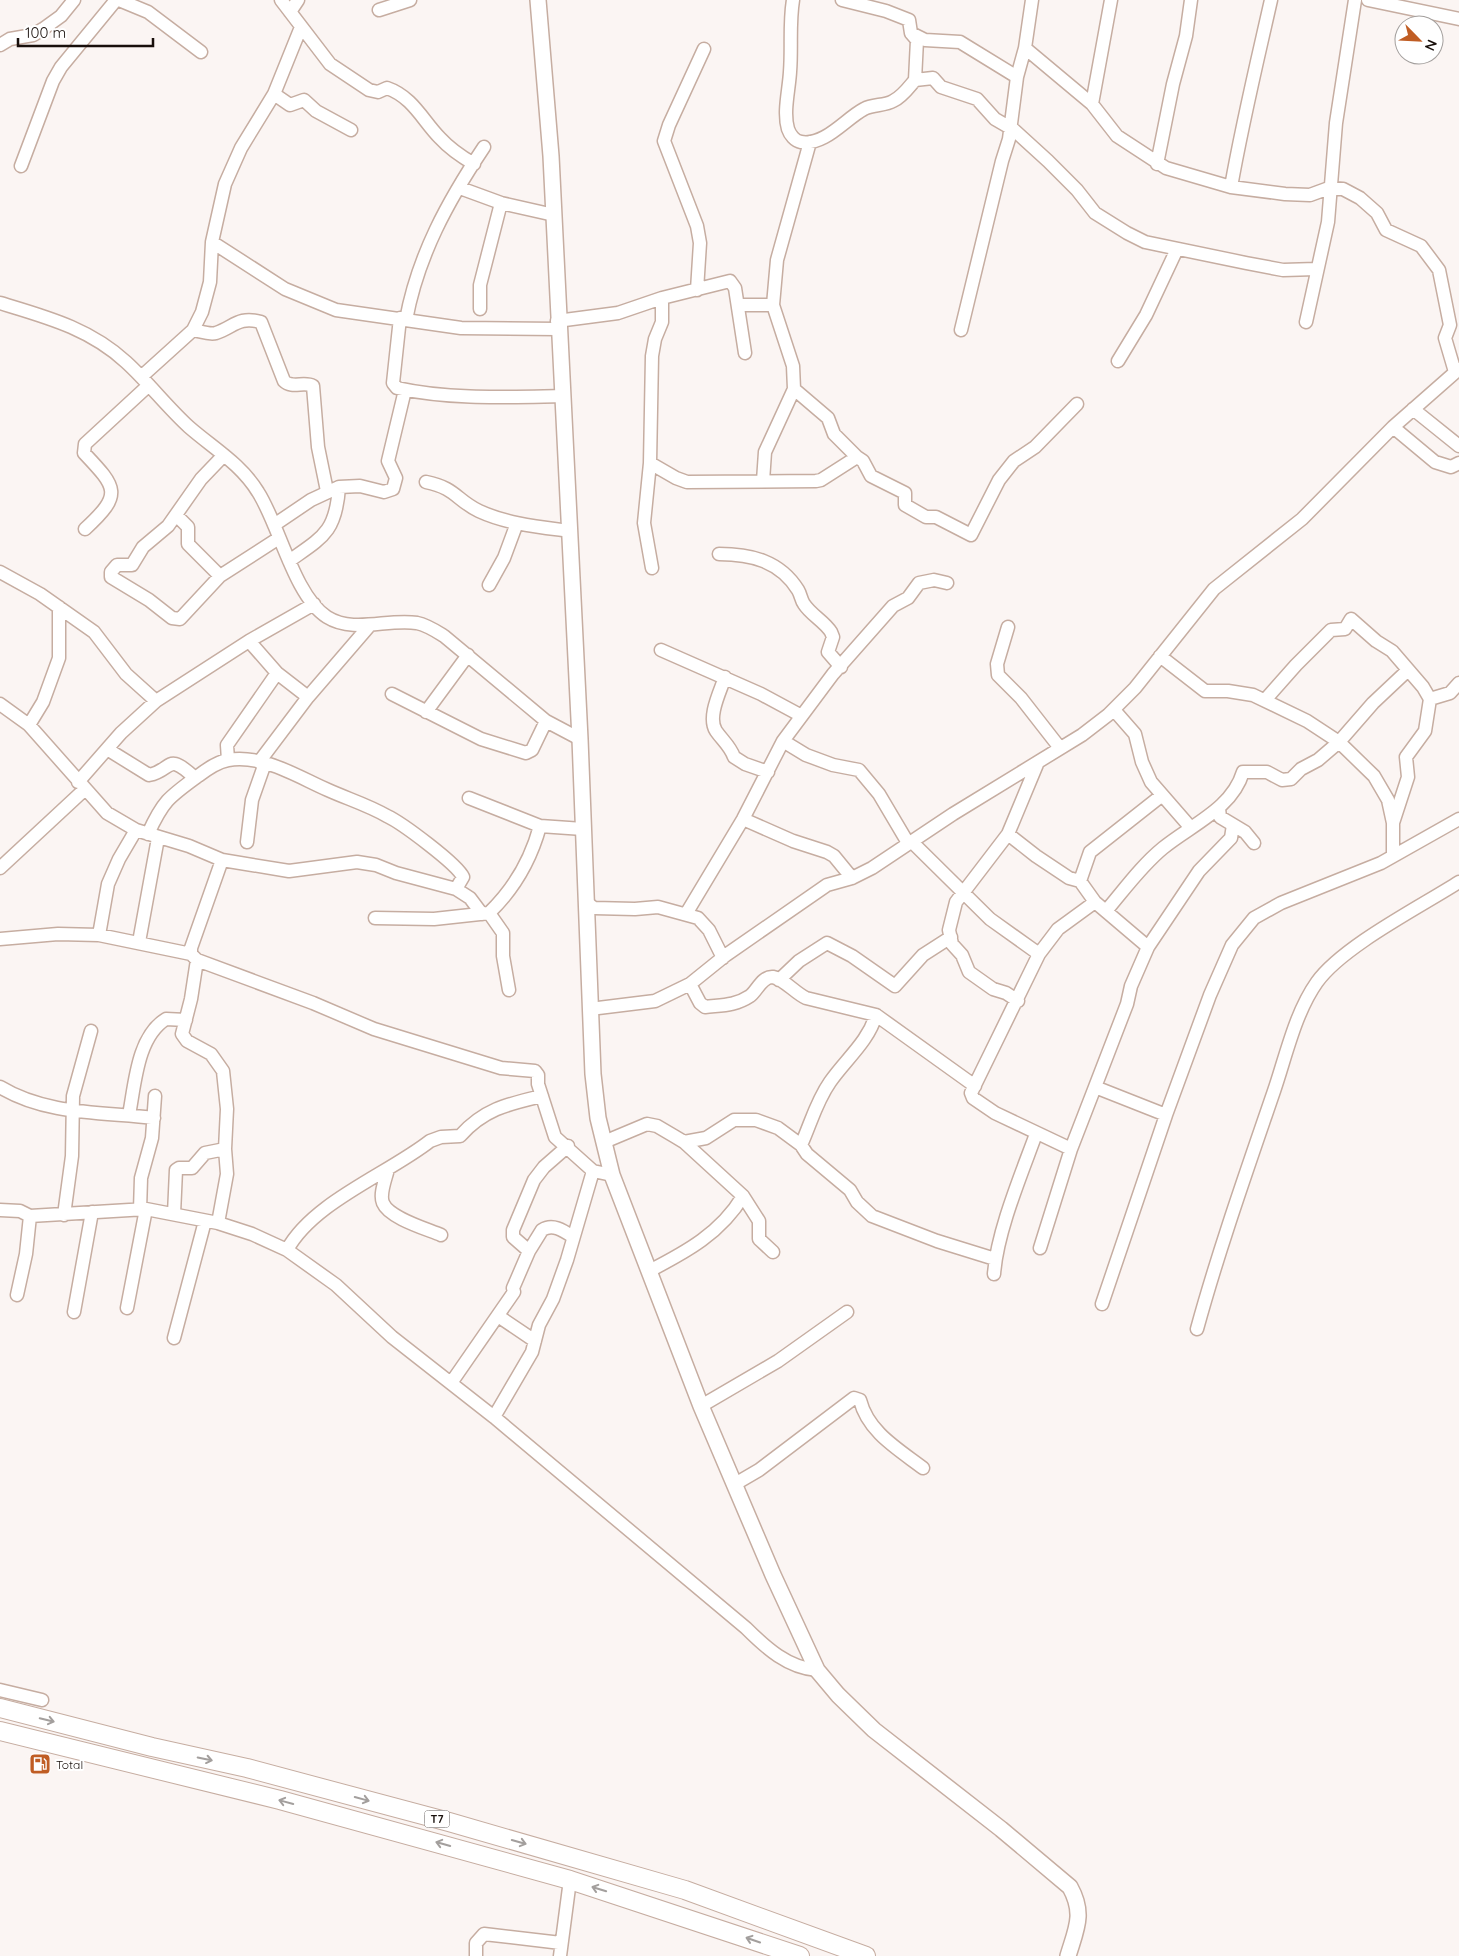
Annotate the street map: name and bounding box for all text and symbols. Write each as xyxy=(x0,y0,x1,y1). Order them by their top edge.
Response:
scale bar xyxy=(18,15,152,47)
north arrow xyxy=(1394,15,1444,65)
text: 100 m xyxy=(25,23,66,42)
text: N xyxy=(1421,37,1441,54)
one-way arrow xyxy=(39,1716,55,1726)
fuel station icon: Total xyxy=(28,1752,52,1776)
one-way arrow xyxy=(197,1754,213,1764)
place label: Total xyxy=(56,1757,83,1772)
one-way arrow xyxy=(354,1795,370,1805)
one-way arrow xyxy=(279,1797,295,1806)
road number: T7 xyxy=(424,1810,450,1828)
one-way arrow xyxy=(511,1838,527,1848)
one-way arrow xyxy=(435,1839,451,1849)
one-way arrow xyxy=(592,1883,608,1893)
one-way arrow xyxy=(746,1935,762,1944)

